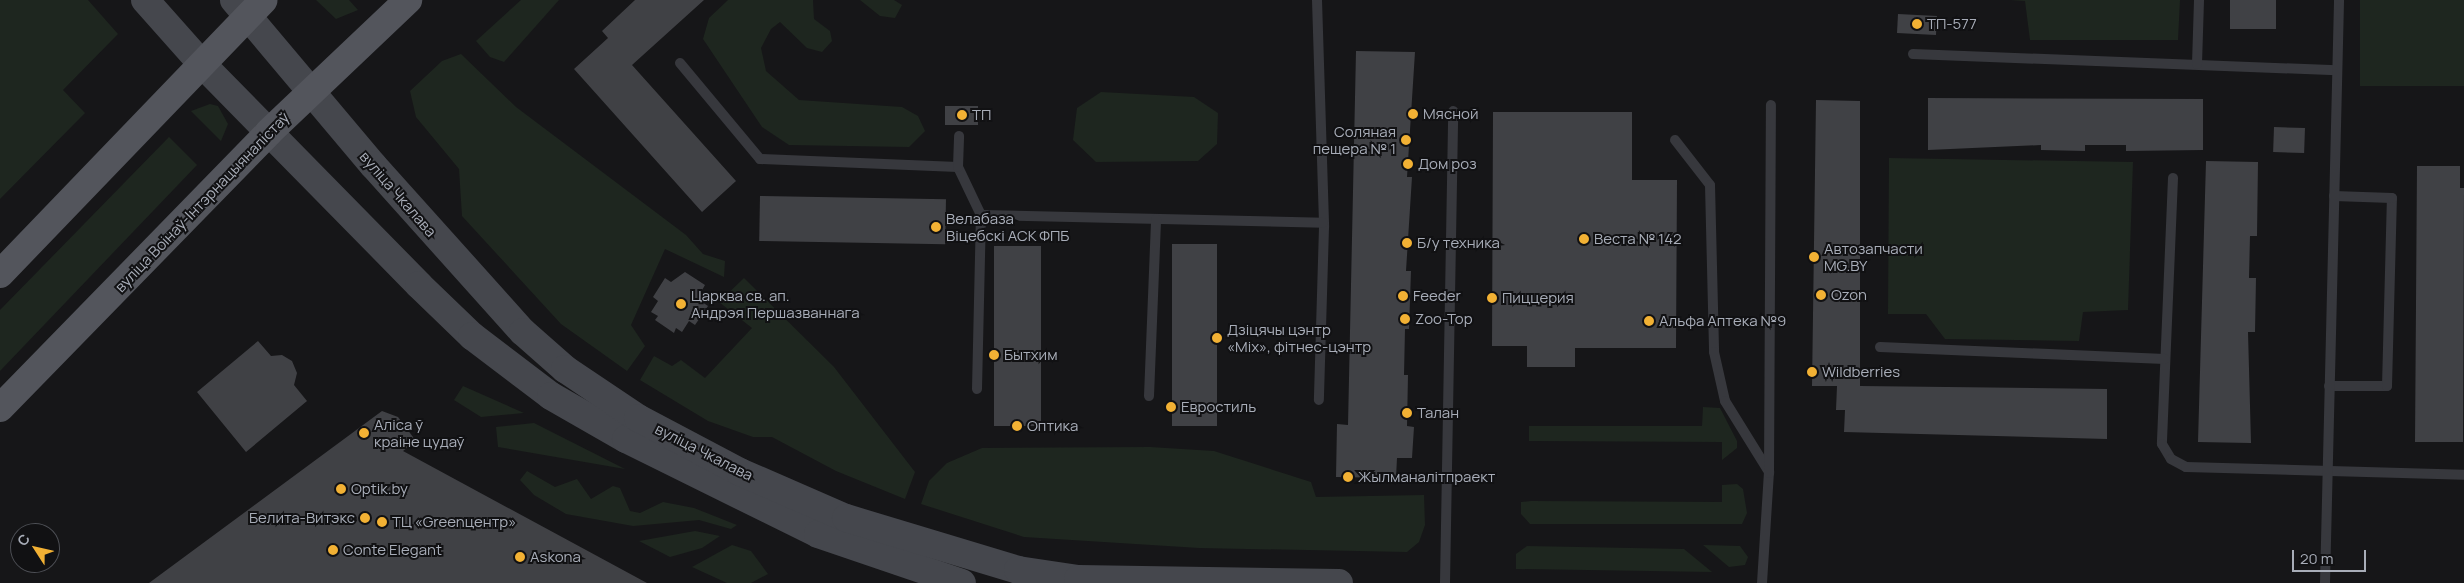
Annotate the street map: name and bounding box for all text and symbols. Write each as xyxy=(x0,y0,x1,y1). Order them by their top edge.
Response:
place label: ТП-577 xyxy=(1927,15,1977,33)
marker: ТП-577 xyxy=(1911,18,1923,30)
place label: Мясной xyxy=(1423,105,1478,123)
place label: ТП xyxy=(972,106,991,124)
street label: вуліца Воінаў-Інтэрнацыяналістаў xyxy=(111,108,293,296)
marker: Мясной xyxy=(1407,108,1419,120)
marker: ТП xyxy=(956,109,968,121)
place label: Соляная пещера № 1 xyxy=(1313,122,1396,157)
marker: Соляная пещера № 1 xyxy=(1400,134,1412,146)
street label: вуліца Чкалава xyxy=(356,148,440,240)
place label: Дом роз xyxy=(1418,155,1477,173)
marker: Дом роз xyxy=(1402,158,1414,170)
place label: Велабаза Віцебскі АСК ФПБ xyxy=(946,209,1070,244)
marker: Велабаза Віцебскі АСК ФПБ xyxy=(930,221,942,233)
place label: Веста № 142 xyxy=(1594,230,1682,248)
marker: Веста № 142 xyxy=(1578,233,1590,245)
place label: Б/у техника xyxy=(1417,234,1500,252)
marker: Б/у техника xyxy=(1401,237,1413,249)
place label: Автозапчасти MG.BY xyxy=(1824,239,1923,274)
marker: Автозапчасти MG.BY xyxy=(1808,251,1820,263)
place label: Царква св. ап. Андрэя Першазваннага xyxy=(691,286,860,321)
place label: Ozon xyxy=(1831,286,1867,304)
place label: Feeder xyxy=(1413,287,1461,305)
place label: Пиццерия xyxy=(1502,289,1574,307)
marker: Ozon xyxy=(1815,289,1827,301)
marker: Feeder xyxy=(1397,290,1409,302)
marker: Пиццерия xyxy=(1486,292,1498,304)
marker: Царква св. ап. Андрэя Першазваннага xyxy=(675,298,687,310)
place label: Zoo-Top xyxy=(1415,310,1473,328)
place label: Альфа Аптека №9 xyxy=(1659,312,1786,330)
marker: Zoo-Top xyxy=(1399,313,1411,325)
marker: Альфа Аптека №9 xyxy=(1643,315,1655,327)
place label: Дзіцячы цэнтр «Mix», фітнес-цэнтр xyxy=(1227,320,1371,355)
marker: Дзіцячы цэнтр «Mix», фітнес-цэнтр xyxy=(1211,332,1223,344)
place label: Бытхим xyxy=(1004,346,1058,364)
marker: Бытхим xyxy=(988,349,1000,361)
place label: Wildberries xyxy=(1822,363,1900,381)
marker: Wildberries xyxy=(1806,366,1818,378)
place label: Евростиль xyxy=(1181,398,1256,416)
marker: Евростиль xyxy=(1165,401,1177,413)
place label: Талан xyxy=(1417,404,1459,422)
marker: Талан xyxy=(1401,407,1413,419)
place label: Аліса ў краіне цудаў xyxy=(374,415,464,450)
place label: Оптика xyxy=(1027,417,1078,435)
street label: вуліца Чкалава xyxy=(652,420,756,484)
marker: Оптика xyxy=(1011,420,1023,432)
marker: Аліса ў краіне цудаў xyxy=(358,427,370,439)
place label: Жылманалітпраект xyxy=(1358,468,1495,486)
marker: Жылманалітпраект xyxy=(1342,471,1354,483)
place label: Optik.by xyxy=(351,480,408,498)
marker: Optik.by xyxy=(335,483,347,495)
place label: Белита-Витэкс xyxy=(249,509,355,527)
marker: Белита-Витэкс xyxy=(359,512,371,524)
place label: ТЦ «Greenцентр» xyxy=(392,513,516,531)
marker: ТЦ «Greenцентр» xyxy=(376,516,388,528)
north arrow xyxy=(10,523,60,573)
text: С xyxy=(12,530,34,549)
scale bar xyxy=(2294,540,2368,572)
place label: Conte Elegant xyxy=(343,541,442,559)
marker: Conte Elegant xyxy=(327,544,339,556)
place label: Askona xyxy=(530,548,581,566)
text: 20 m xyxy=(2300,548,2333,569)
marker: Askona xyxy=(514,551,526,563)

